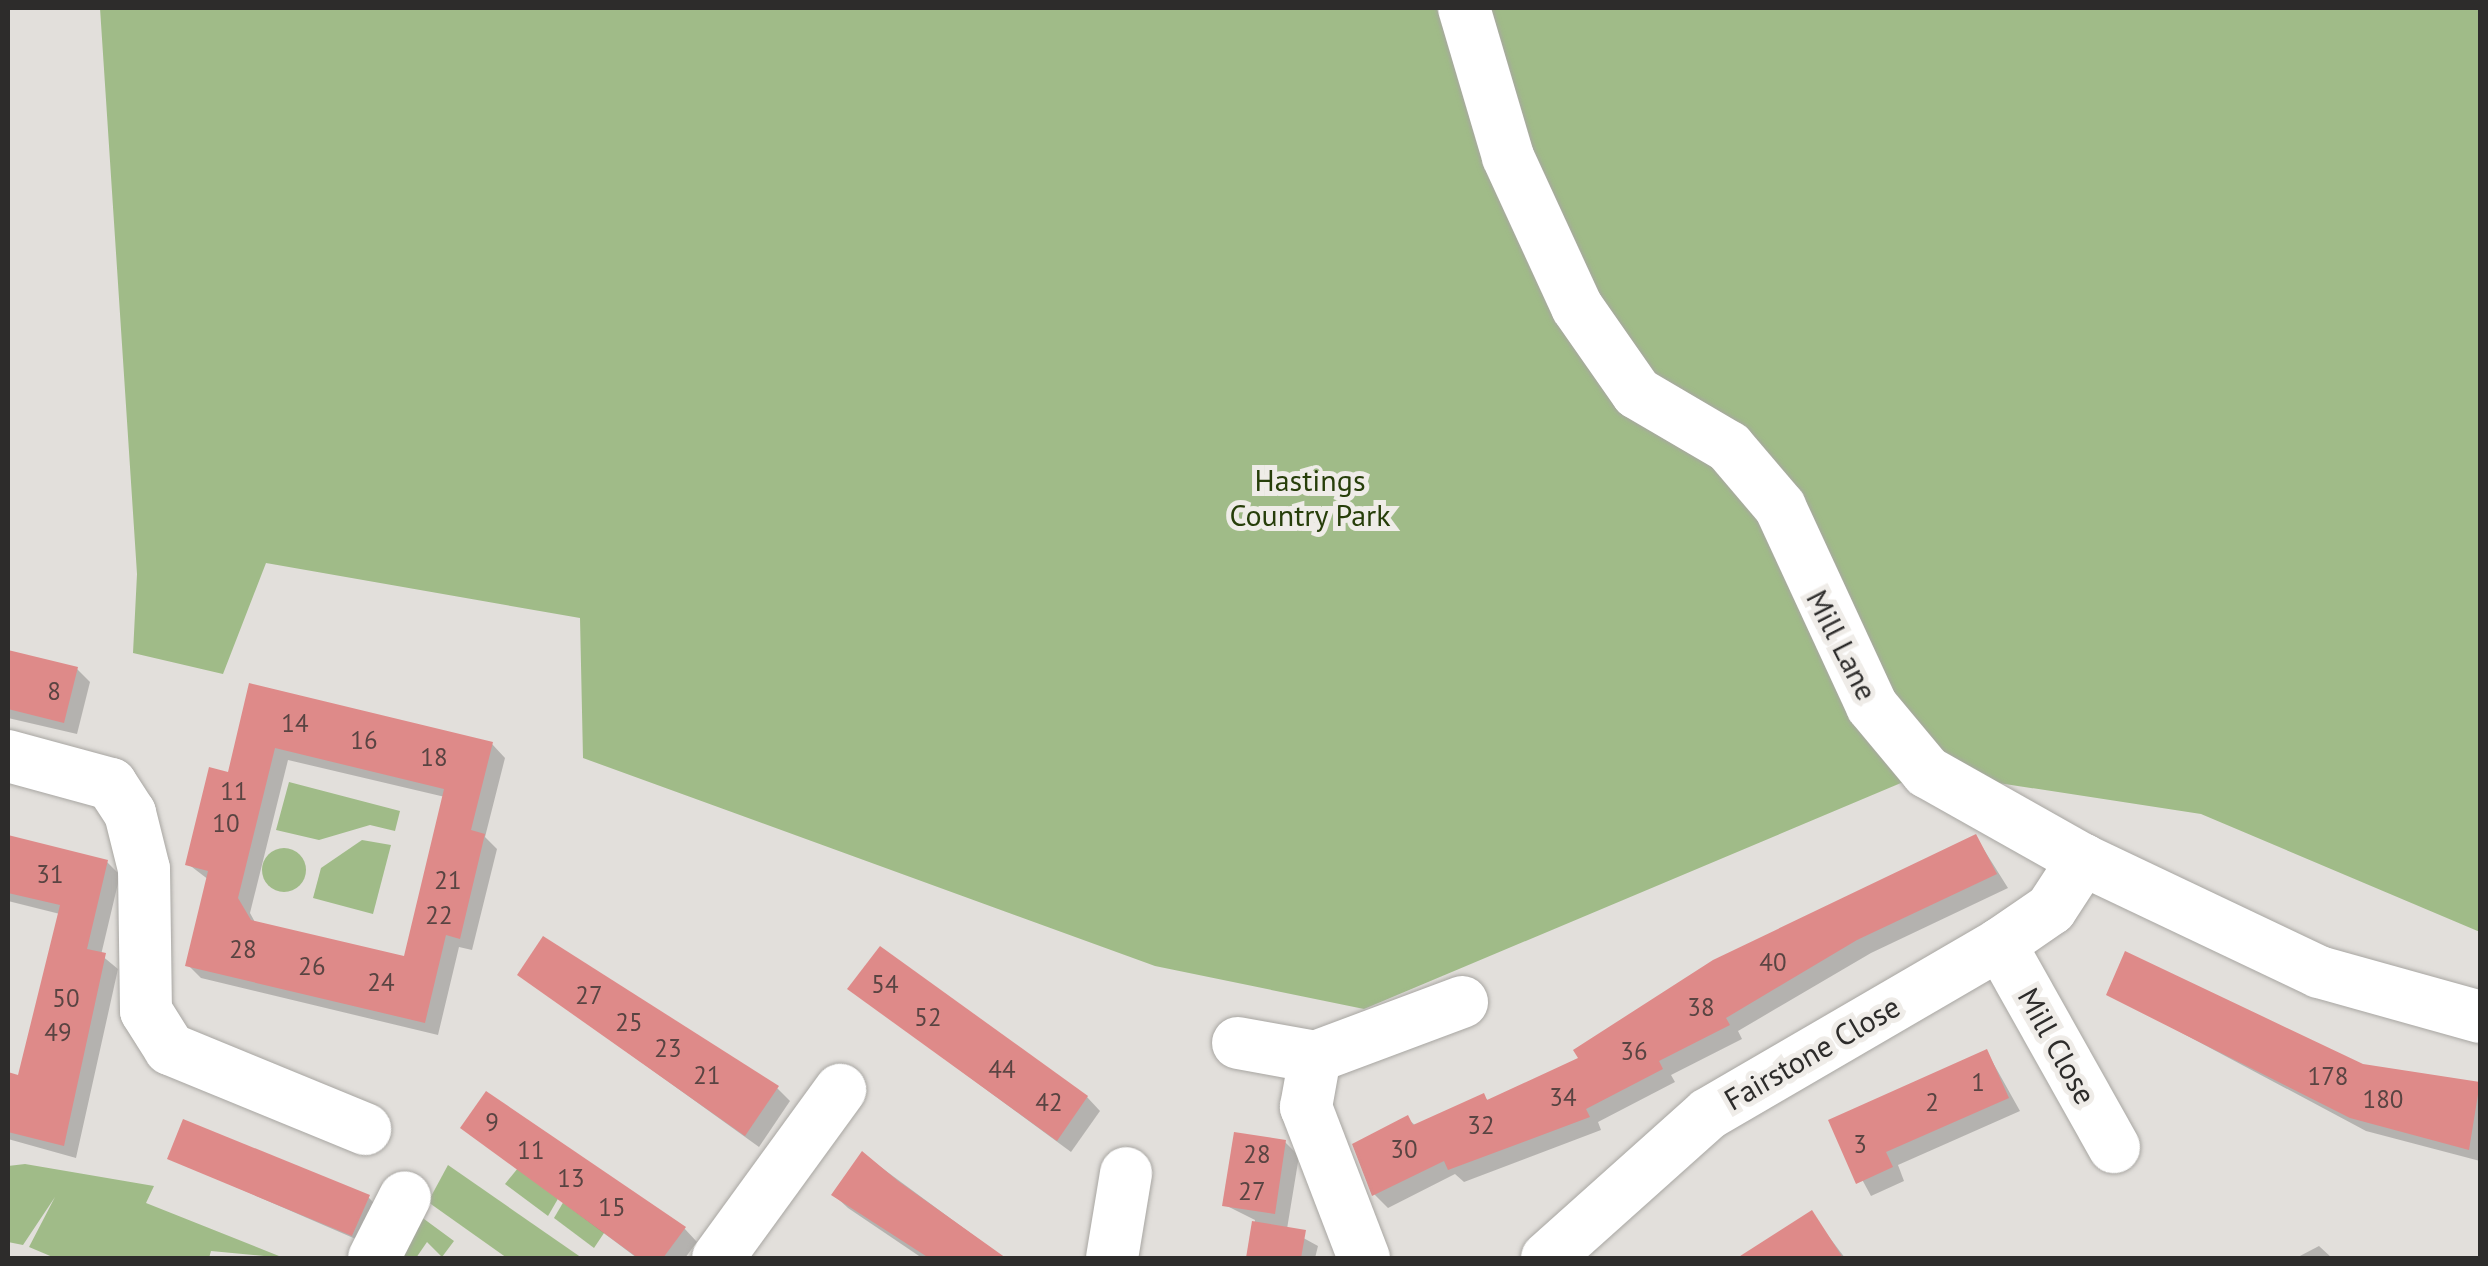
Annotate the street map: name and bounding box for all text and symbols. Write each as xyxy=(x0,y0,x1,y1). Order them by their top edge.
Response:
park label: Hastings Country Park xyxy=(1229,462,1391,532)
street label: Mill Lane xyxy=(1799,584,1885,706)
house number: 8 xyxy=(47,676,61,706)
house number: 14 xyxy=(281,708,309,738)
house number: 16 xyxy=(350,725,378,755)
house number: 18 xyxy=(420,742,448,772)
house number: 11 xyxy=(220,776,248,806)
house number: 10 xyxy=(212,808,240,838)
house number: 31 xyxy=(36,859,64,889)
house number: 21 xyxy=(434,865,462,895)
house number: 22 xyxy=(425,900,453,930)
house number: 28 xyxy=(229,934,257,964)
house number: 40 xyxy=(1759,947,1787,977)
house number: 26 xyxy=(298,951,326,981)
house number: 24 xyxy=(367,967,395,997)
house number: 54 xyxy=(871,969,899,999)
house number: 27 xyxy=(575,980,603,1010)
street label: Mill Close xyxy=(2010,982,2104,1110)
house number: 50 xyxy=(52,983,80,1013)
street label: Fairstone Close xyxy=(1718,988,1906,1118)
house number: 38 xyxy=(1687,992,1715,1022)
house number: 52 xyxy=(914,1002,942,1032)
house number: 25 xyxy=(615,1007,643,1037)
house number: 49 xyxy=(44,1017,72,1047)
house number: 23 xyxy=(654,1033,682,1063)
house number: 36 xyxy=(1620,1036,1648,1066)
house number: 44 xyxy=(988,1054,1016,1084)
house number: 21 xyxy=(693,1060,721,1090)
house number: 178 xyxy=(2308,1061,2348,1091)
house number: 1 xyxy=(1971,1067,1985,1097)
house number: 34 xyxy=(1549,1082,1577,1112)
house number: 180 xyxy=(2363,1084,2403,1114)
house number: 42 xyxy=(1035,1087,1063,1117)
house number: 2 xyxy=(1925,1087,1939,1117)
house number: 9 xyxy=(485,1107,499,1137)
house number: 32 xyxy=(1467,1110,1495,1140)
house number: 3 xyxy=(1853,1129,1867,1159)
house number: 30 xyxy=(1390,1134,1418,1164)
house number: 11 xyxy=(517,1135,545,1165)
house number: 28 xyxy=(1243,1139,1271,1169)
house number: 13 xyxy=(557,1163,585,1193)
house number: 27 xyxy=(1238,1176,1266,1206)
house number: 15 xyxy=(598,1192,626,1222)

